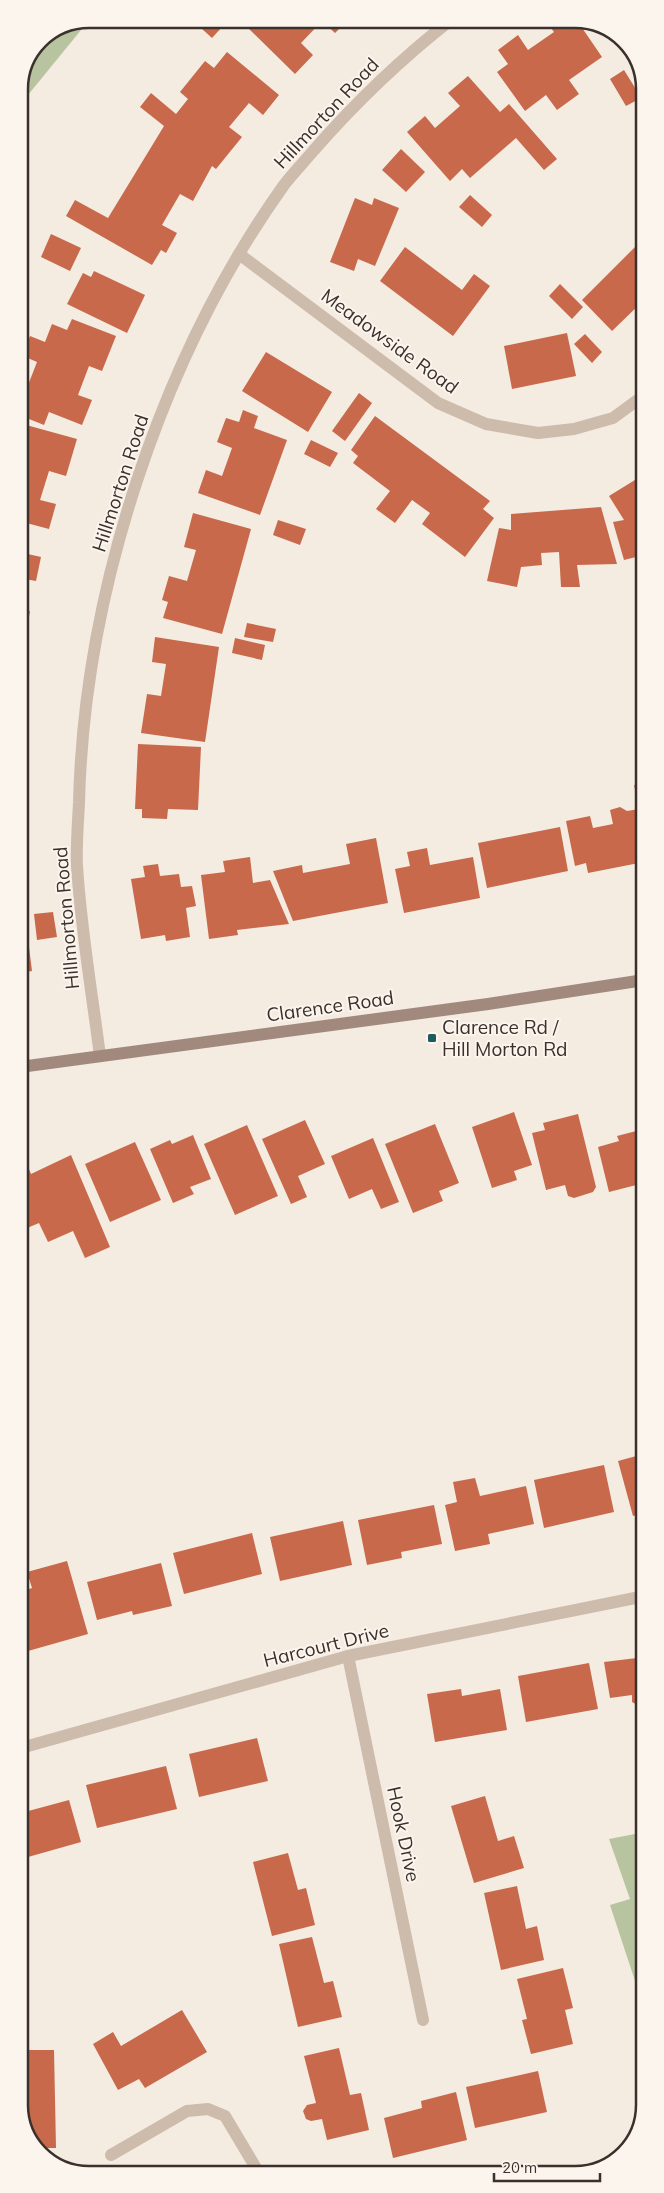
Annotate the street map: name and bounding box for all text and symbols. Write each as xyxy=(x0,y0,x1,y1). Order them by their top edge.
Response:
street label: Hillmorton Road xyxy=(268,52,384,174)
street label: Meadowside Road xyxy=(317,283,463,399)
street label: Hillmorton Road xyxy=(86,411,154,555)
street label: Hillmorton Road xyxy=(48,846,84,990)
street label: Clarence Road xyxy=(265,985,395,1027)
place label: Clarence Rd / Hill Morton Rd xyxy=(442,1015,567,1061)
marker: Clarence Rd / Hill Morton Rd xyxy=(426,1032,438,1044)
street label: Harcourt Drive xyxy=(261,1618,391,1672)
street label: Hook Drive xyxy=(382,1784,426,1884)
scale bar xyxy=(494,2150,600,2182)
text: 20 m xyxy=(502,2158,537,2177)

